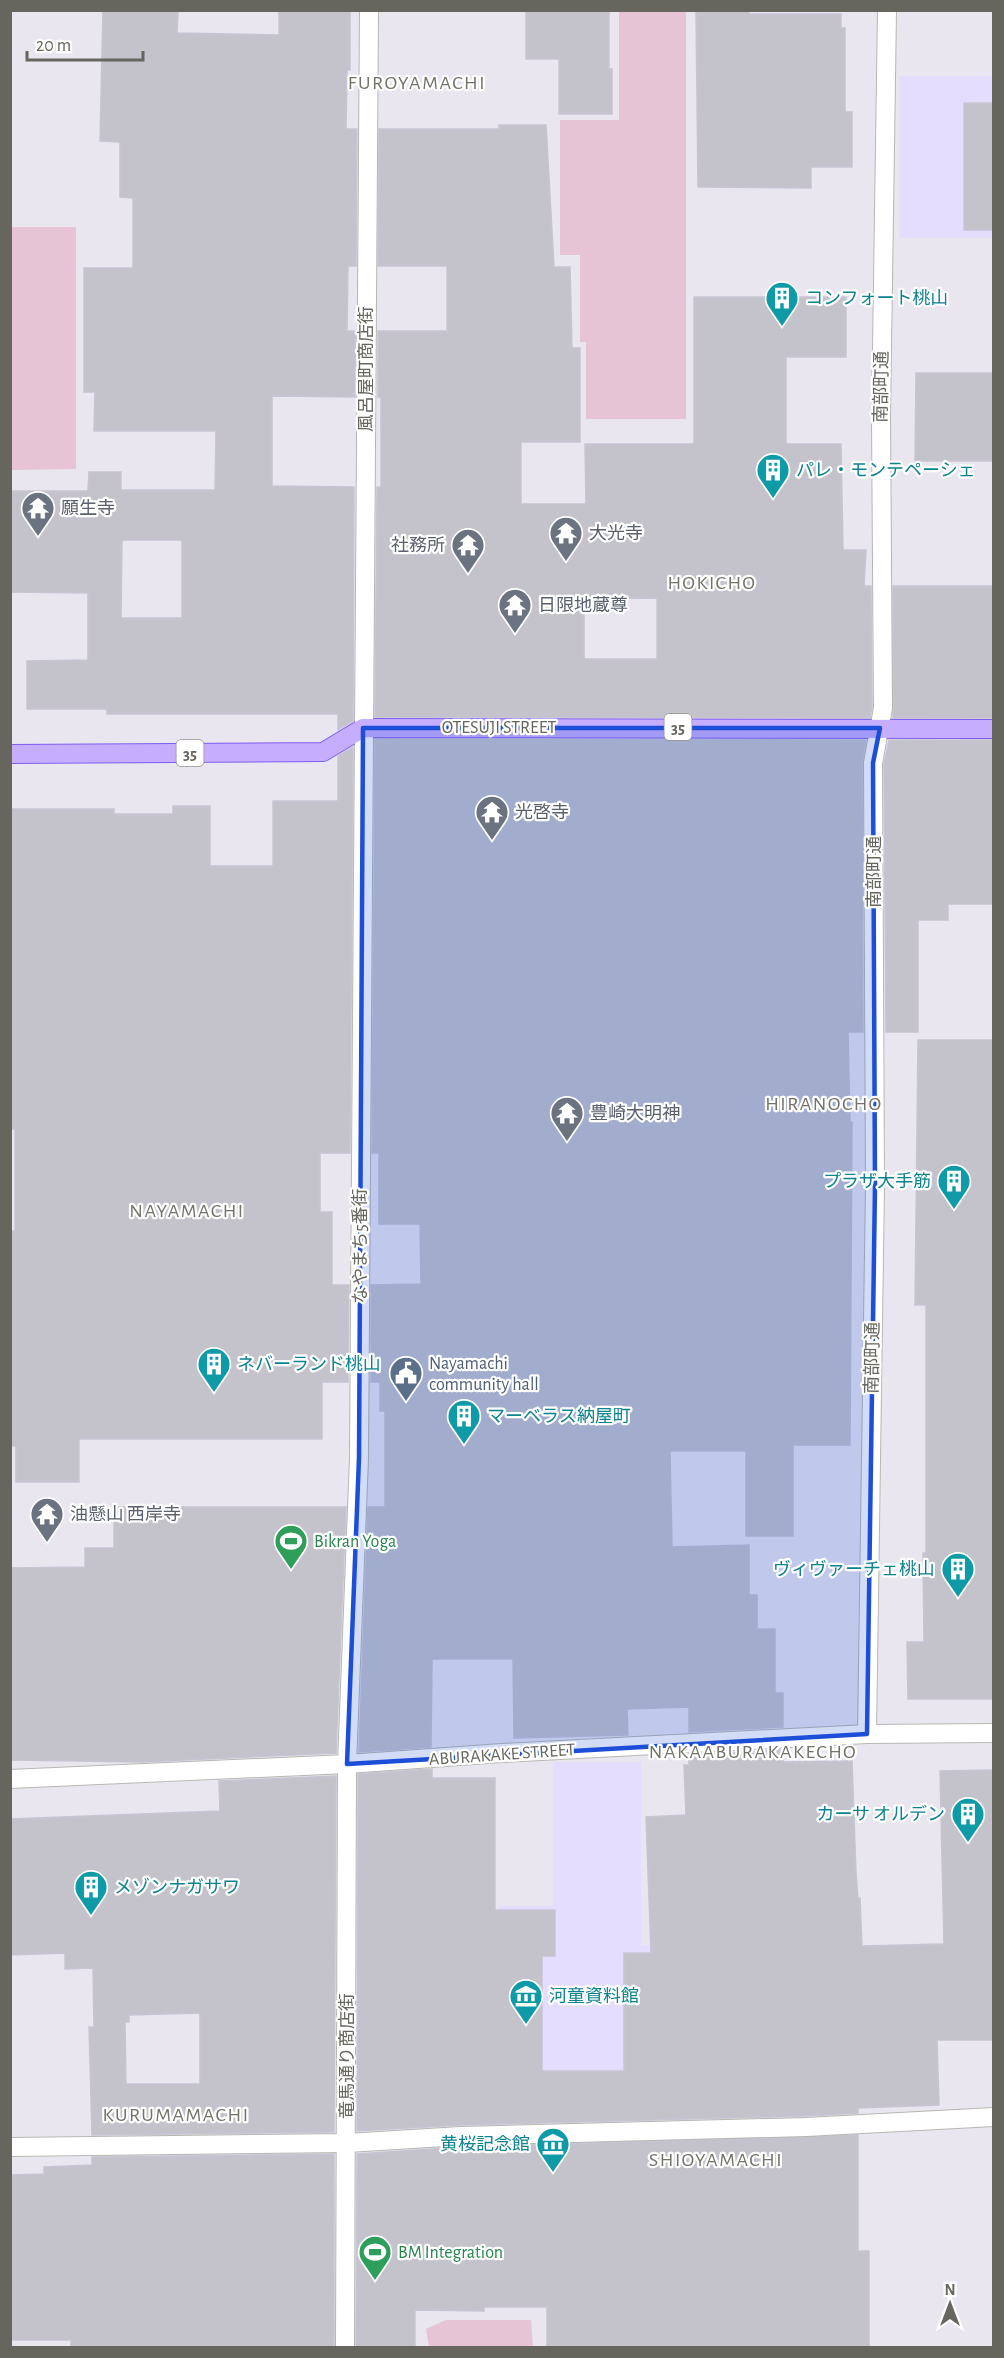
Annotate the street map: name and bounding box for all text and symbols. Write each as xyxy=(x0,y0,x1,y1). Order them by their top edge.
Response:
scale bar xyxy=(27,24,142,62)
text: 20 m xyxy=(36,37,71,55)
district label: FUROYAMACHI xyxy=(348,73,486,93)
building icon: コンフォート桃山 xyxy=(764,280,800,327)
place label: コンフォート桃山 xyxy=(805,289,948,308)
street label: 風呂屋町商店街 xyxy=(356,306,376,432)
street label: 南部町通 xyxy=(871,351,892,423)
building icon: パレ・モンテペーシェ xyxy=(755,452,791,499)
place label: パレ・モンテペーシェ xyxy=(796,462,976,480)
temple icon: 願生寺 xyxy=(20,490,56,537)
place label: 願生寺 xyxy=(61,499,115,518)
temple icon: 大光寺 xyxy=(548,515,584,562)
place label: 大光寺 xyxy=(589,524,643,543)
temple icon: 社務所 xyxy=(450,527,486,574)
place label: 社務所 xyxy=(391,536,445,555)
district label: HOKICHO xyxy=(668,573,756,593)
temple icon: 日限地蔵尊 xyxy=(497,587,533,634)
place label: 日限地蔵尊 xyxy=(538,595,628,615)
road number: 35 xyxy=(664,714,692,740)
street label: OTESUJI STREET xyxy=(442,719,556,737)
road number: 35 xyxy=(176,740,204,766)
temple icon: 光啓寺 xyxy=(474,794,510,841)
place label: 光啓寺 xyxy=(515,803,569,822)
street label: 南部町通 xyxy=(865,836,884,908)
district label: HIRANOCHO xyxy=(765,1094,883,1114)
temple icon: 豊崎大明神 xyxy=(549,1095,585,1142)
place label: 豊崎大明神 xyxy=(590,1104,680,1123)
building icon: プラザ大手筋 xyxy=(936,1163,972,1210)
place label: プラザ大手筋 xyxy=(823,1172,931,1191)
street label: なやまち5番街 xyxy=(350,1188,370,1304)
district label: NAYAMACHI xyxy=(129,1201,245,1221)
street label: 南部町通 xyxy=(862,1322,883,1394)
building icon: ネバーランド桃山 xyxy=(196,1346,232,1393)
place label: ネバーランド桃山 xyxy=(237,1355,381,1374)
public building icon: Nayamachi community hall xyxy=(388,1355,424,1402)
place label: Nayamachi community hall xyxy=(429,1355,539,1394)
building icon: マーベラス納屋町 xyxy=(446,1398,482,1445)
place label: マーベラス納屋町 xyxy=(487,1406,631,1426)
temple icon: 油懸山 西岸寺 xyxy=(29,1496,65,1543)
place label: 油懸山 西岸寺 xyxy=(70,1505,181,1524)
sports icon: Bikran Yoga xyxy=(273,1523,309,1570)
place label: Bikran Yoga xyxy=(314,1533,396,1551)
building icon: ヴィヴァーチェ桃山 xyxy=(940,1551,976,1598)
place label: ヴィヴァーチェ桃山 xyxy=(773,1559,935,1579)
street label: ABURAKAKE STREET xyxy=(428,1741,576,1769)
district label: NAKAABURAKAKECHO xyxy=(649,1742,857,1762)
building icon: カーサ オルデン xyxy=(950,1796,986,1843)
place label: カーサ オルデン xyxy=(816,1804,945,1824)
building icon: メゾンナガサワ xyxy=(73,1869,109,1916)
place label: メゾンナガサワ xyxy=(114,1877,240,1897)
museum icon: 河童資料館 xyxy=(508,1978,544,2025)
place label: 河童資料館 xyxy=(549,1986,639,2006)
street label: 竜馬通り商店街 xyxy=(337,1993,357,2119)
district label: KURUMAMACHI xyxy=(102,2105,250,2125)
museum icon: 黄桜記念館 xyxy=(535,2126,571,2173)
place label: 黄桜記念館 xyxy=(440,2135,530,2154)
district label: SHIOYAMACHI xyxy=(649,2150,783,2170)
sports icon: BM Integration xyxy=(357,2234,393,2281)
place label: BM Integration xyxy=(398,2244,503,2262)
north arrow xyxy=(920,2274,980,2334)
text: N xyxy=(944,2282,956,2298)

